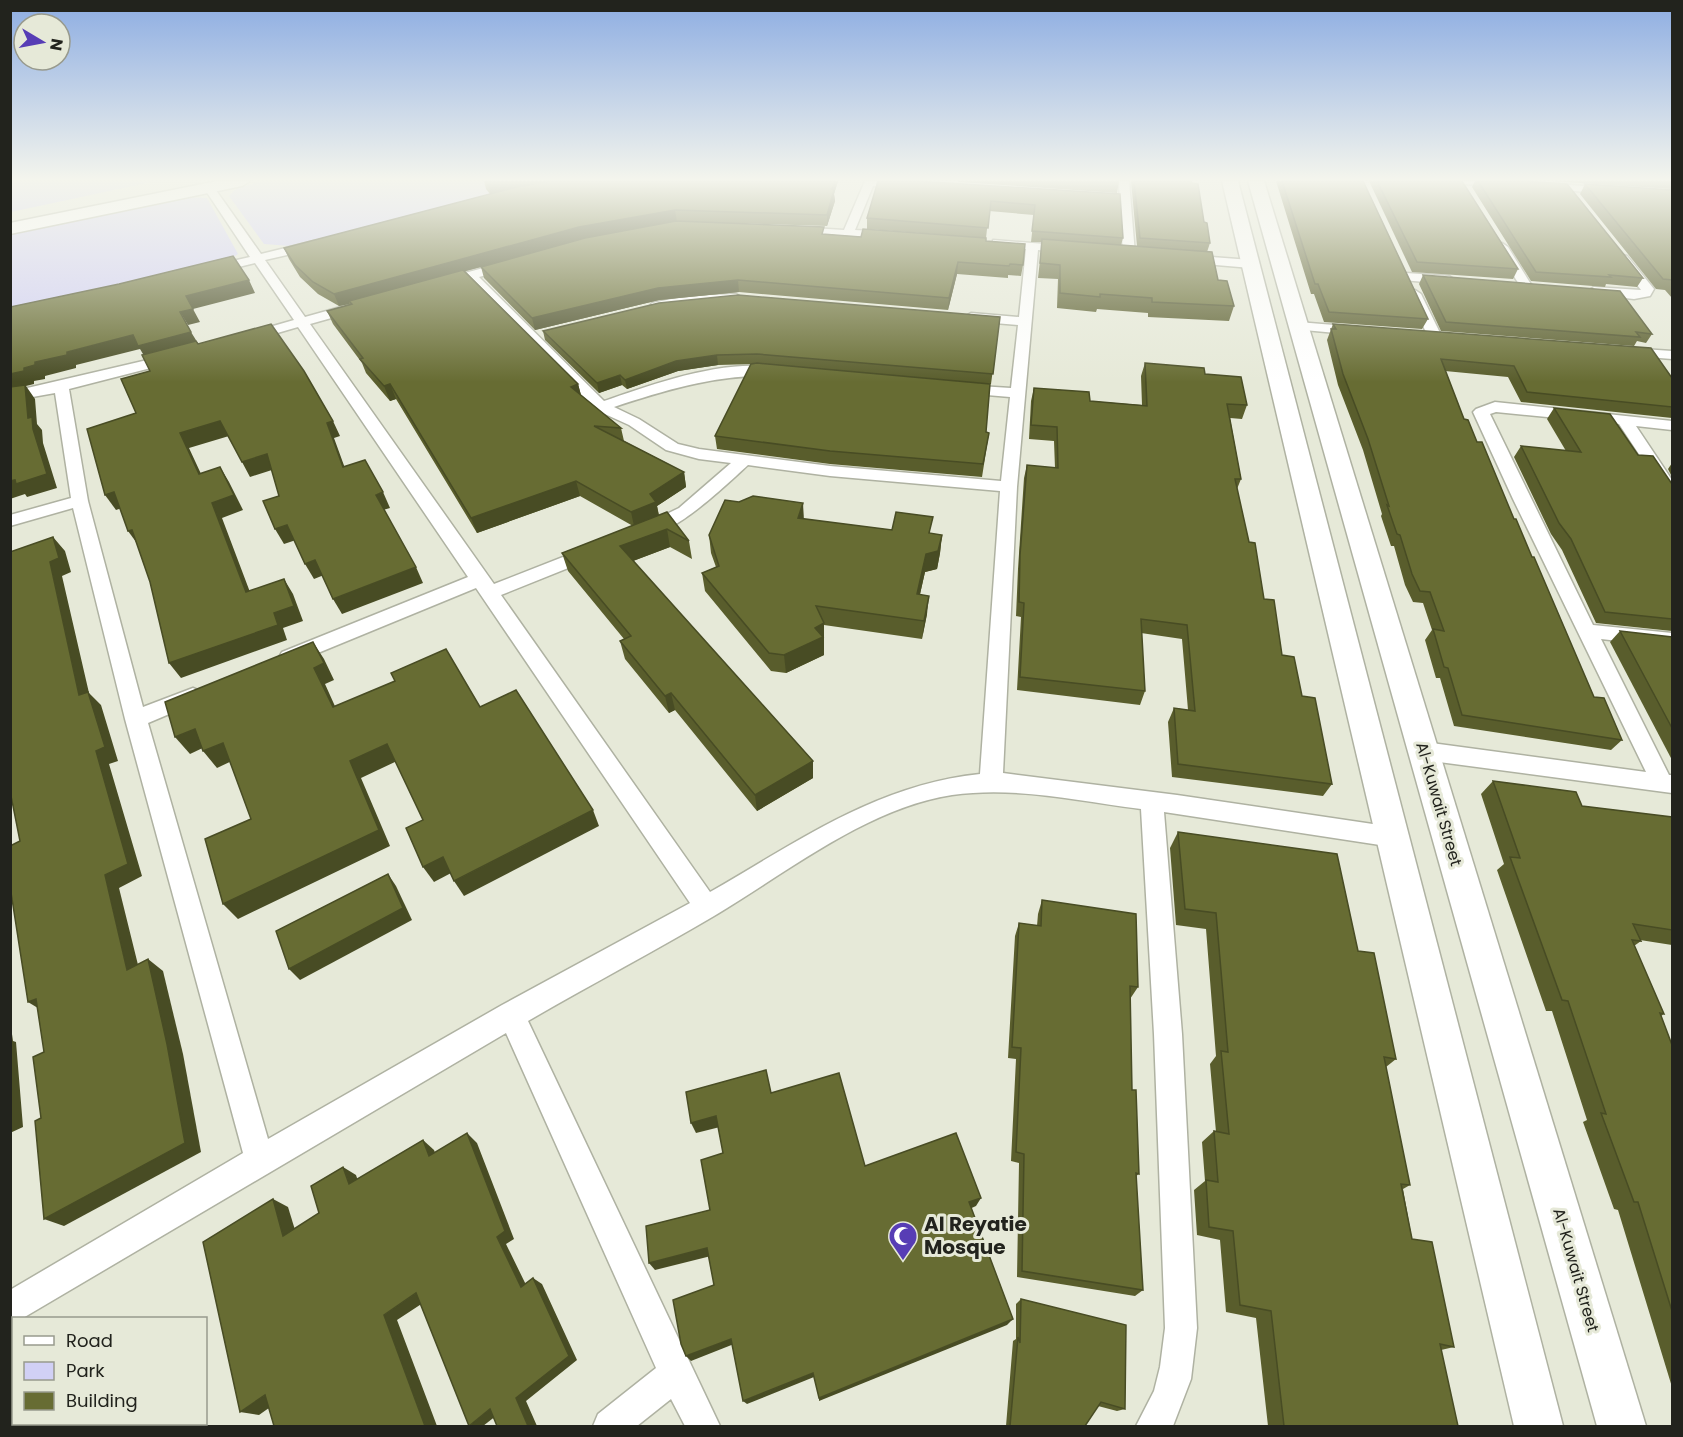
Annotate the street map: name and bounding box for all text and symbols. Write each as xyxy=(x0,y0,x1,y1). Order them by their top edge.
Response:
north arrow xyxy=(12,12,72,72)
text: N xyxy=(44,37,69,52)
street label: Al-Kuwait Street xyxy=(1410,739,1468,869)
street label: Al-Kuwait Street xyxy=(1547,1205,1605,1335)
place label: Al Reyatie Mosque xyxy=(924,1210,1027,1261)
mosque icon: Al Reyatie Mosque xyxy=(887,1220,919,1262)
legend xyxy=(12,1317,207,1425)
text: Road xyxy=(66,1328,113,1353)
text: Park xyxy=(66,1358,105,1383)
text: Building xyxy=(66,1388,138,1413)

